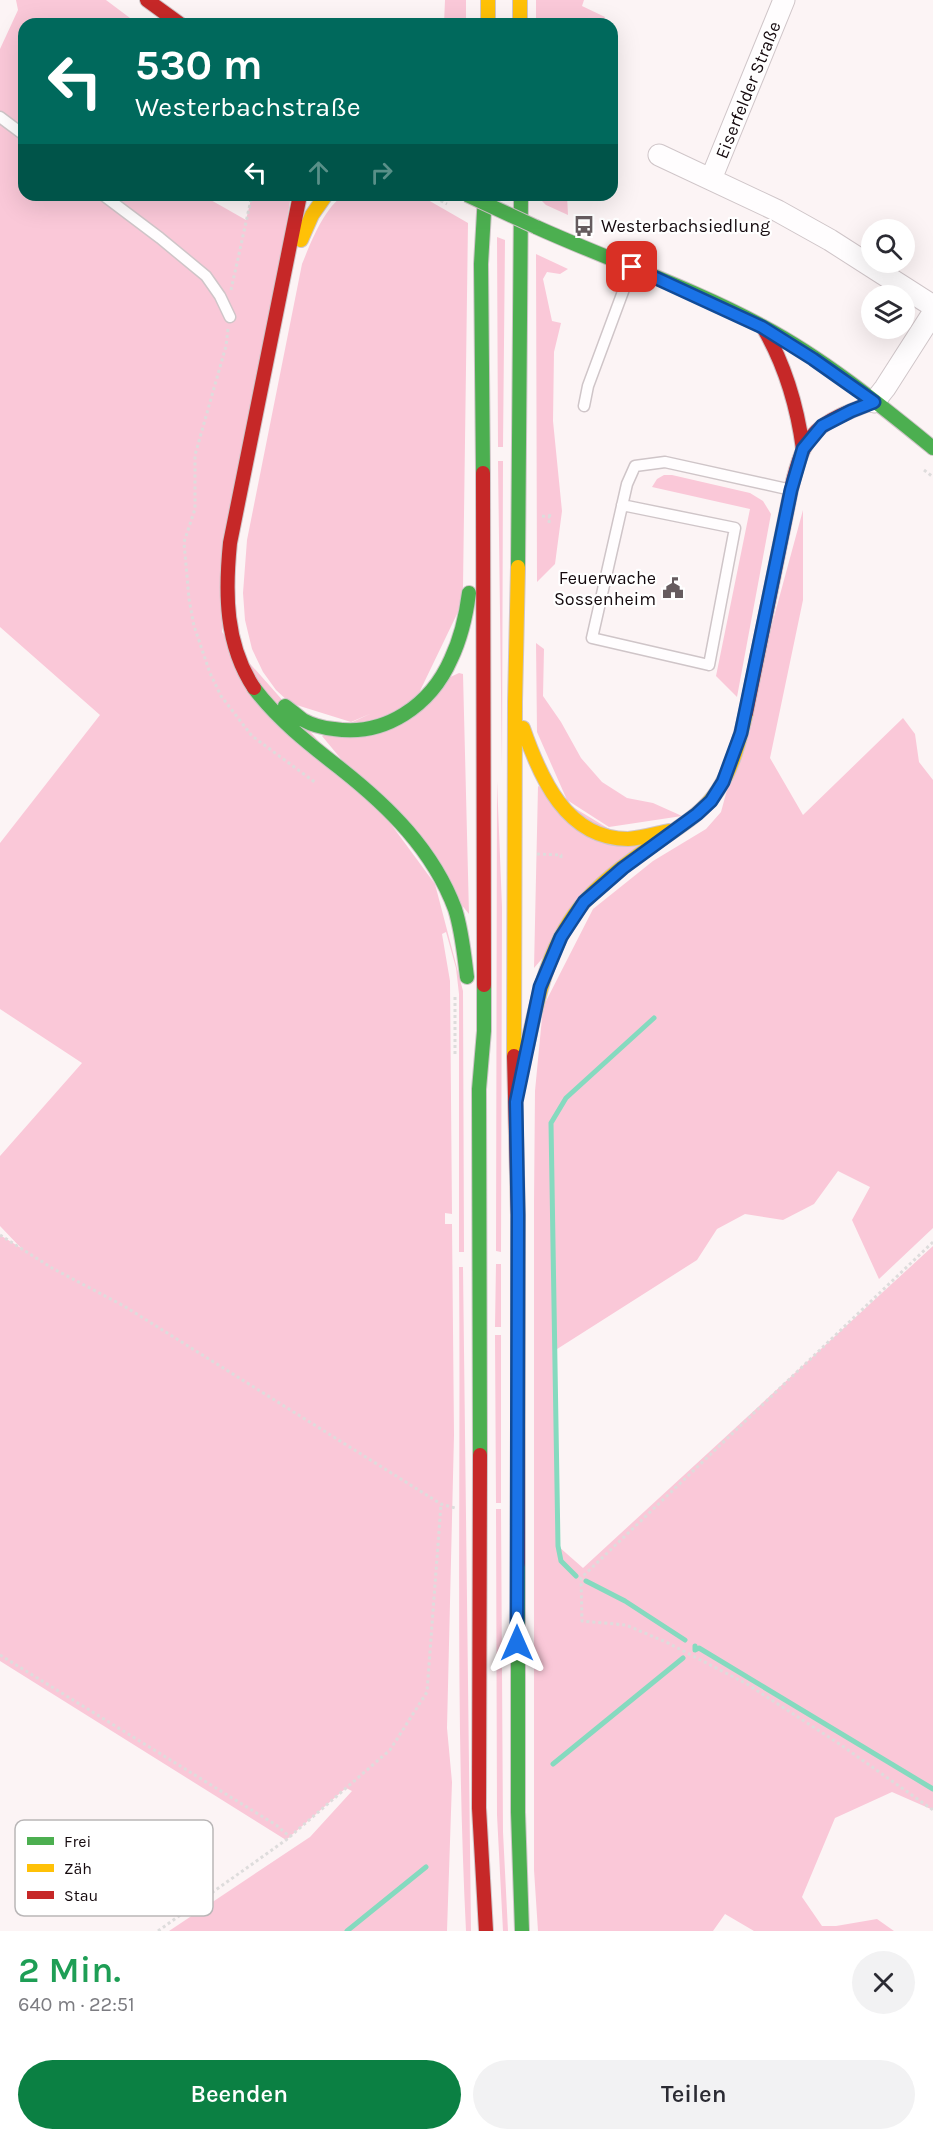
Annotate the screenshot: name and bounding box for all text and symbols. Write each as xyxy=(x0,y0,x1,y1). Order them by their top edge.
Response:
street label: Eiserfelder Straße xyxy=(710,18,786,162)
text: 530 m xyxy=(135,40,263,90)
icon: left xyxy=(36,42,114,120)
text: Westerbachstraße xyxy=(135,91,361,123)
icon: left xyxy=(239,156,272,189)
icon: ahead xyxy=(302,156,335,189)
icon: right xyxy=(365,156,398,189)
bus stop icon: Westerbachsiedlung xyxy=(572,214,596,238)
place label: Westerbachsiedlung xyxy=(601,215,770,237)
map controls xyxy=(861,219,915,339)
button: search xyxy=(861,219,915,273)
pin xyxy=(606,241,657,292)
icon: arrive xyxy=(615,250,648,283)
button: layers xyxy=(861,285,915,339)
place label: Feuerwache Sossenheim xyxy=(554,567,656,610)
public building icon: Feuerwache Sossenheim xyxy=(661,576,685,600)
position arrow xyxy=(485,1611,549,1675)
legend xyxy=(15,1820,213,1916)
text: Frei xyxy=(64,1832,91,1851)
text: Zäh xyxy=(64,1859,92,1878)
text: Stau xyxy=(64,1886,98,1905)
text: 2 Min. xyxy=(18,1949,121,1991)
button: close xyxy=(852,1951,915,2014)
text: 640 m · 22:51 xyxy=(18,1993,135,2016)
button: Beenden xyxy=(18,2060,461,2129)
button: Teilen xyxy=(473,2060,915,2129)

